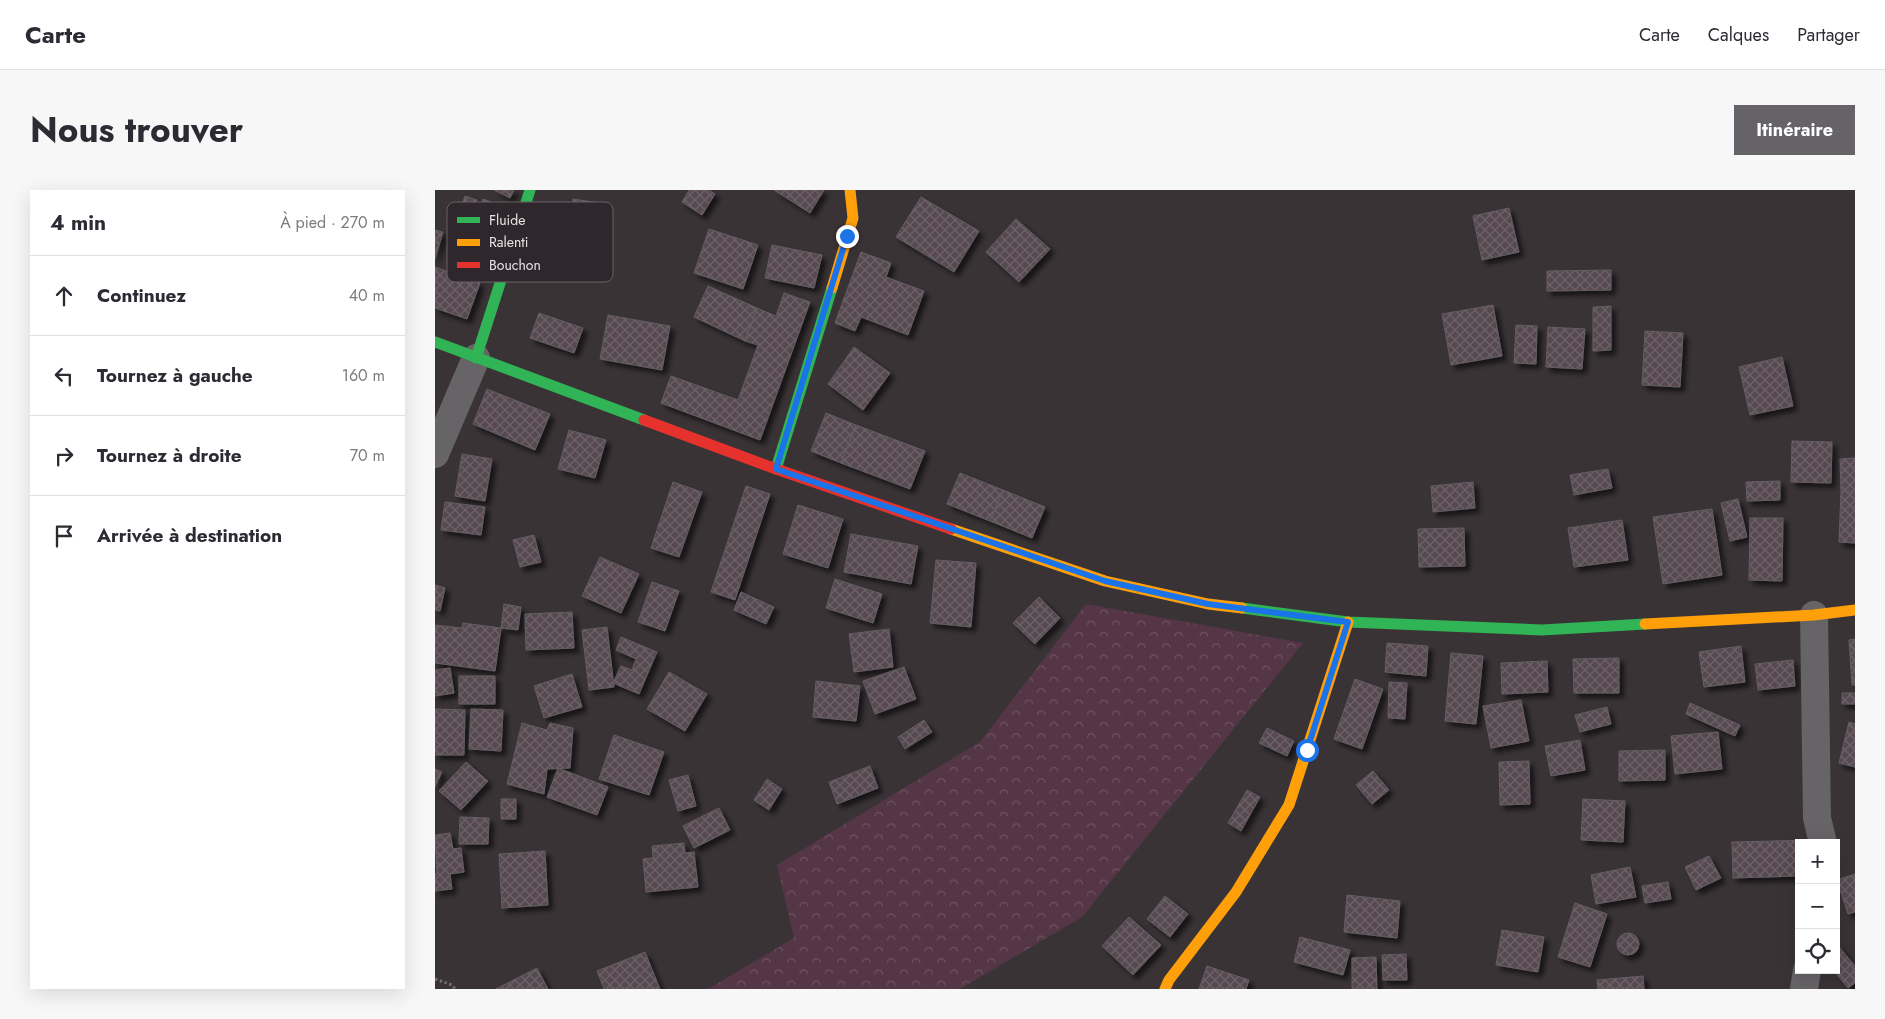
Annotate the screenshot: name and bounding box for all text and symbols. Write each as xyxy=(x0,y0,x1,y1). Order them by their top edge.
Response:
text: Carte xyxy=(25,17,86,52)
text: Carte xyxy=(1639,22,1680,48)
text: Calques xyxy=(1708,22,1769,48)
text: Partager xyxy=(1797,22,1860,48)
text: Nous trouver xyxy=(30,105,243,155)
button: Itinéraire xyxy=(1734,105,1855,155)
legend xyxy=(447,202,613,282)
text: 4 min xyxy=(50,208,106,238)
text: Fluide xyxy=(489,210,525,230)
text: À pied · 270 m xyxy=(280,211,385,234)
route end xyxy=(836,225,859,248)
text: Ralenti xyxy=(489,232,528,252)
text: Bouchon xyxy=(489,255,541,275)
icon: ahead xyxy=(50,282,78,310)
text: Continuez xyxy=(97,282,186,309)
text: 40 m xyxy=(349,284,385,307)
icon: left xyxy=(50,362,78,390)
text: Tournez à gauche xyxy=(97,362,253,389)
text: 160 m xyxy=(342,364,385,387)
icon: right xyxy=(50,442,78,470)
text: Tournez à droite xyxy=(97,442,242,469)
text: 70 m xyxy=(350,444,385,467)
icon: arrive xyxy=(50,522,78,550)
text: Arrivée à destination xyxy=(97,522,282,549)
route start xyxy=(1296,739,1319,762)
map controls xyxy=(1795,839,1840,974)
button: + xyxy=(1795,839,1840,884)
button: − xyxy=(1795,884,1840,929)
button: locate xyxy=(1795,929,1840,974)

